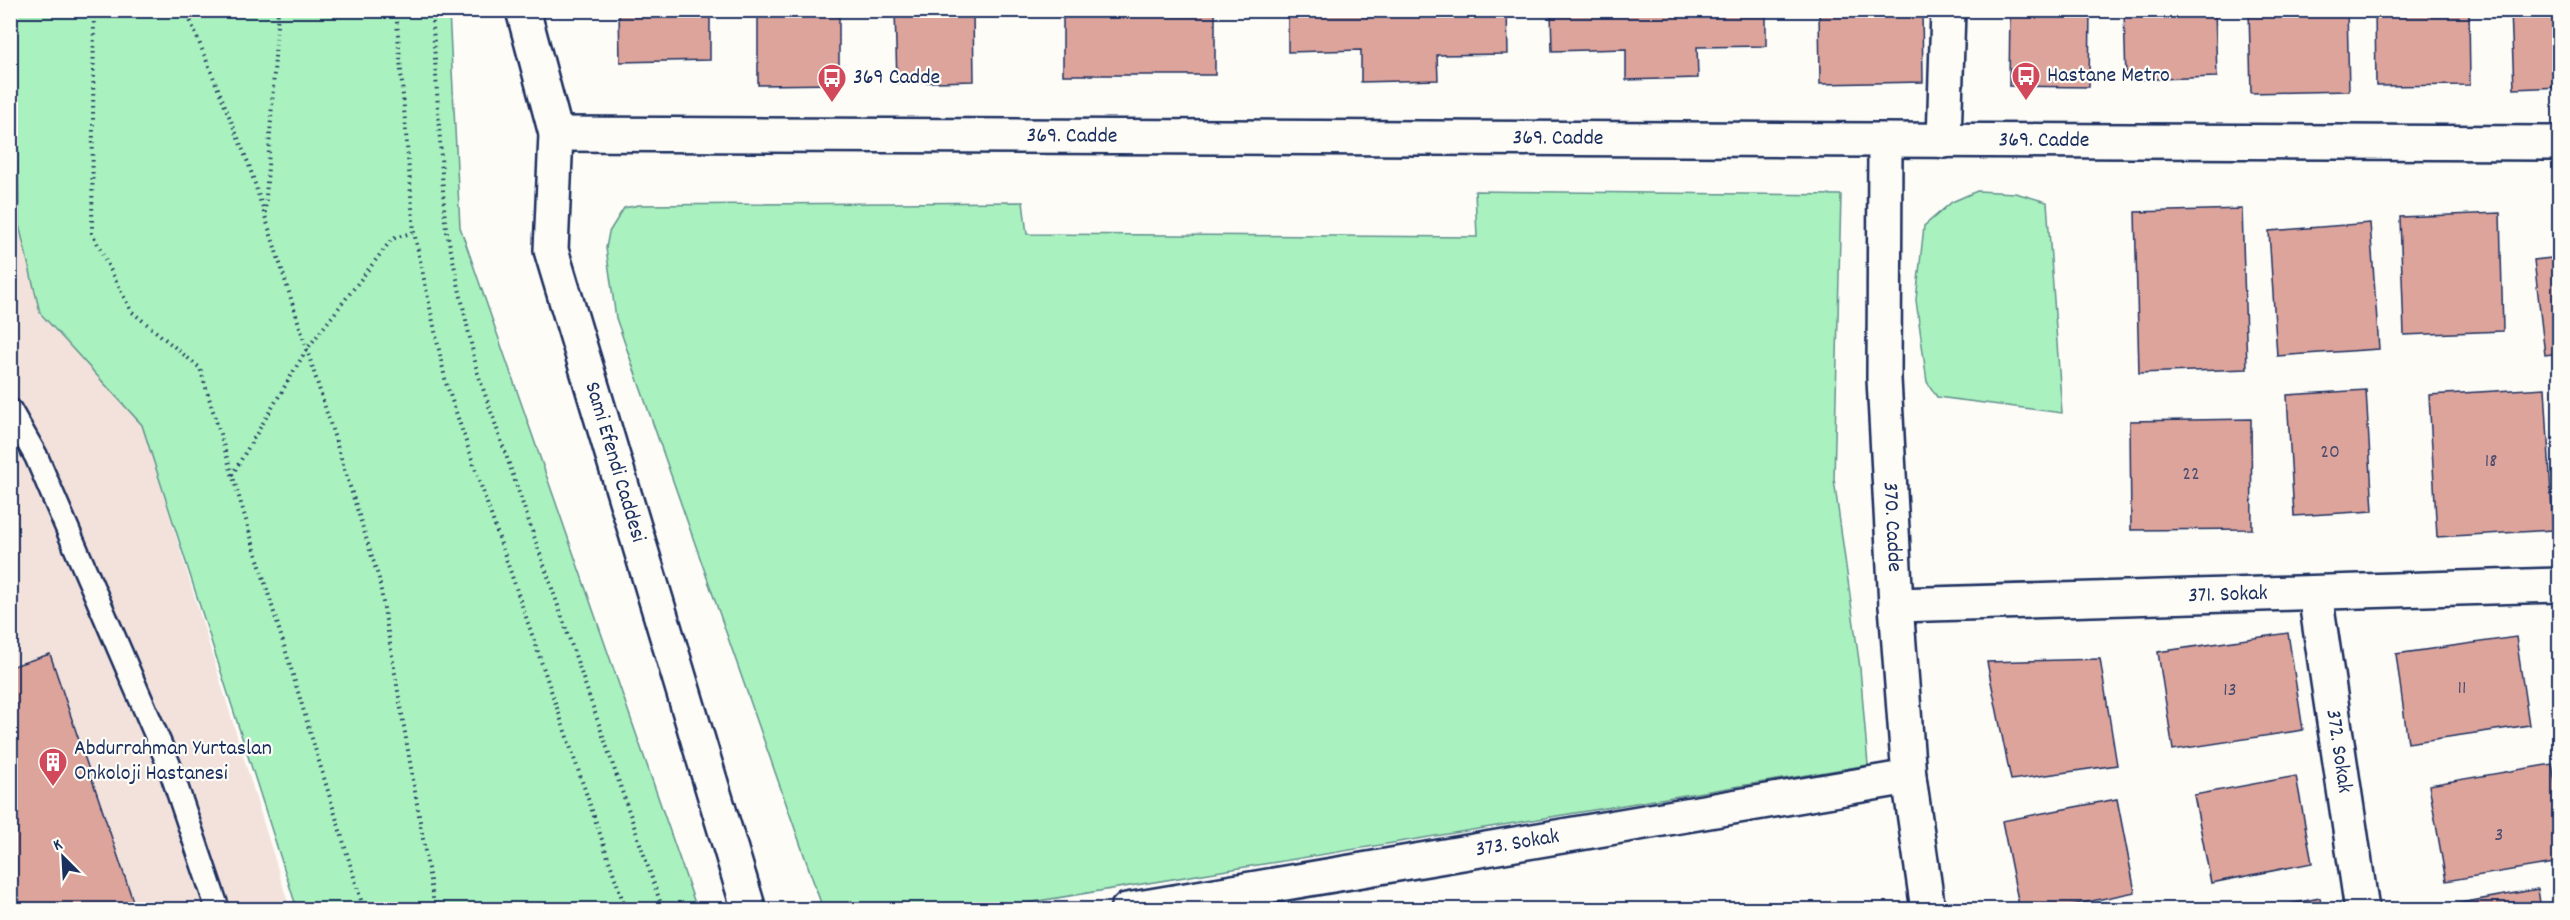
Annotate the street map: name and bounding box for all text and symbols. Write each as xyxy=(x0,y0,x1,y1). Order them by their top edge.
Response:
bus stop icon: Hastane Metro xyxy=(2010,60,2042,102)
place label: Hastane Metro xyxy=(2047,61,2170,92)
bus stop icon: 369 Cadde xyxy=(816,62,848,104)
place label: 369 Cadde xyxy=(853,63,940,94)
street label: 369. Cadde xyxy=(1026,121,1118,152)
street label: 369. Cadde xyxy=(1512,123,1604,154)
street label: 369. Cadde xyxy=(1998,125,2089,156)
street label: Sami Efendi Caddesi xyxy=(576,378,653,546)
house number: 20 xyxy=(2320,439,2340,467)
house number: 18 xyxy=(2485,448,2497,476)
house number: 22 xyxy=(2182,461,2200,489)
street label: 370. Cadde xyxy=(1874,481,1910,573)
street label: 371. Sokak xyxy=(2188,578,2268,612)
house number: 11 xyxy=(2458,675,2466,703)
house number: 13 xyxy=(2223,677,2237,705)
street label: 372. Sokak xyxy=(2317,707,2360,795)
place label: Abdurrahman Yurtaslan Onkoloji Hastanesi xyxy=(74,734,272,790)
building icon: Abdurrahman Yurtaslan Onkoloji Hastanesi xyxy=(37,746,69,788)
street label: 373. Sokak xyxy=(1473,821,1562,866)
house number: 3 xyxy=(2495,822,2503,850)
north arrow xyxy=(33,827,93,887)
text: K xyxy=(50,833,67,858)

